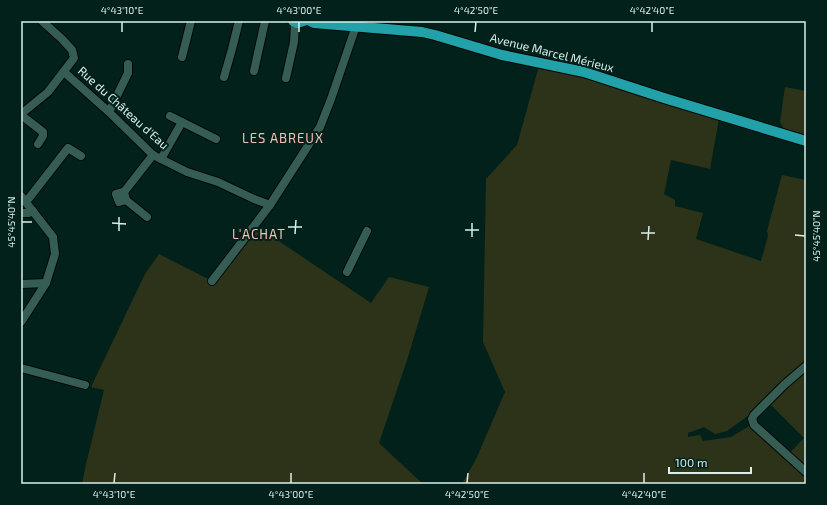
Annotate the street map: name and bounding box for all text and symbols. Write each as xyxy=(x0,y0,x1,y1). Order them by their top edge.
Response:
text: 4°43'10"E xyxy=(101,4,144,16)
text: 4°43'00"E xyxy=(277,4,322,16)
text: 4°42'50"E xyxy=(454,4,498,16)
text: 4°42'40"E xyxy=(630,4,675,16)
street label: Avenue Marcel Mérieux xyxy=(489,30,616,74)
street label: Rue du Château d'Eau xyxy=(76,63,172,152)
district label: LES ABREUX xyxy=(242,130,324,146)
text: 45°45'40"N xyxy=(5,196,17,248)
text: 45°45'40"N xyxy=(810,210,822,262)
district label: L'ACHAT xyxy=(232,226,286,242)
scale bar xyxy=(669,449,751,475)
text: 100 m xyxy=(675,455,707,469)
text: 4°43'10"E xyxy=(93,488,136,500)
text: 4°43'00"E xyxy=(269,488,314,500)
text: 4°42'50"E xyxy=(445,488,489,500)
text: 4°42'40"E xyxy=(622,488,667,500)

